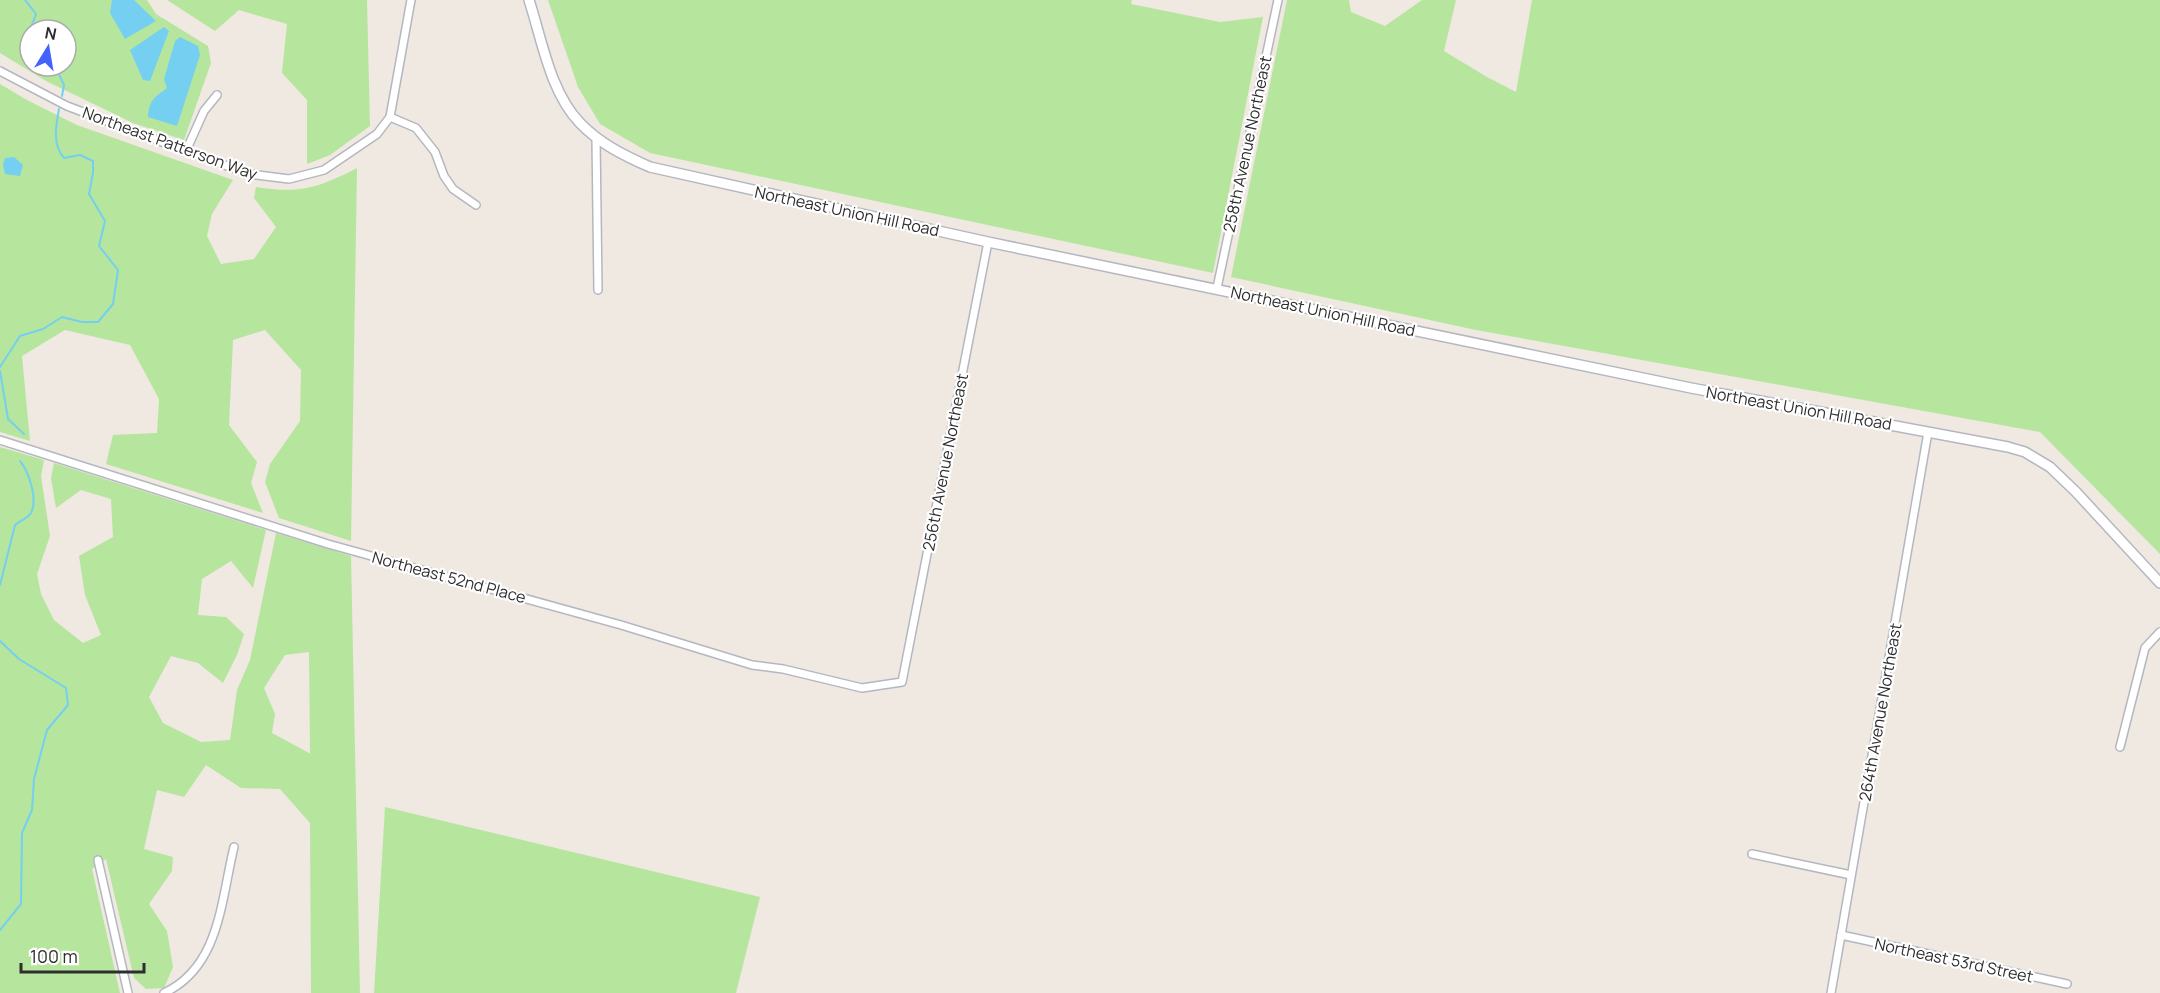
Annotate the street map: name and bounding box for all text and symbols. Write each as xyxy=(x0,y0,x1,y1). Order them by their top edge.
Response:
north arrow xyxy=(18,18,78,78)
text: N xyxy=(43,21,59,45)
street label: 258th Avenue Northeast xyxy=(1218,54,1276,234)
street label: Northeast Patterson Way xyxy=(79,101,261,185)
street label: Northeast Union Hill Road xyxy=(753,181,941,241)
street label: Northeast Union Hill Road xyxy=(1229,281,1417,341)
street label: 256th Avenue Northeast xyxy=(917,371,973,553)
street label: Northeast Union Hill Road xyxy=(1704,381,1894,435)
street label: Northeast 52nd Place xyxy=(370,546,528,608)
street label: 264th Avenue Northeast xyxy=(1853,621,1907,803)
street label: Northeast 53rd Street xyxy=(1873,932,2035,988)
scale bar xyxy=(21,936,144,974)
text: 100 m xyxy=(30,944,78,968)

